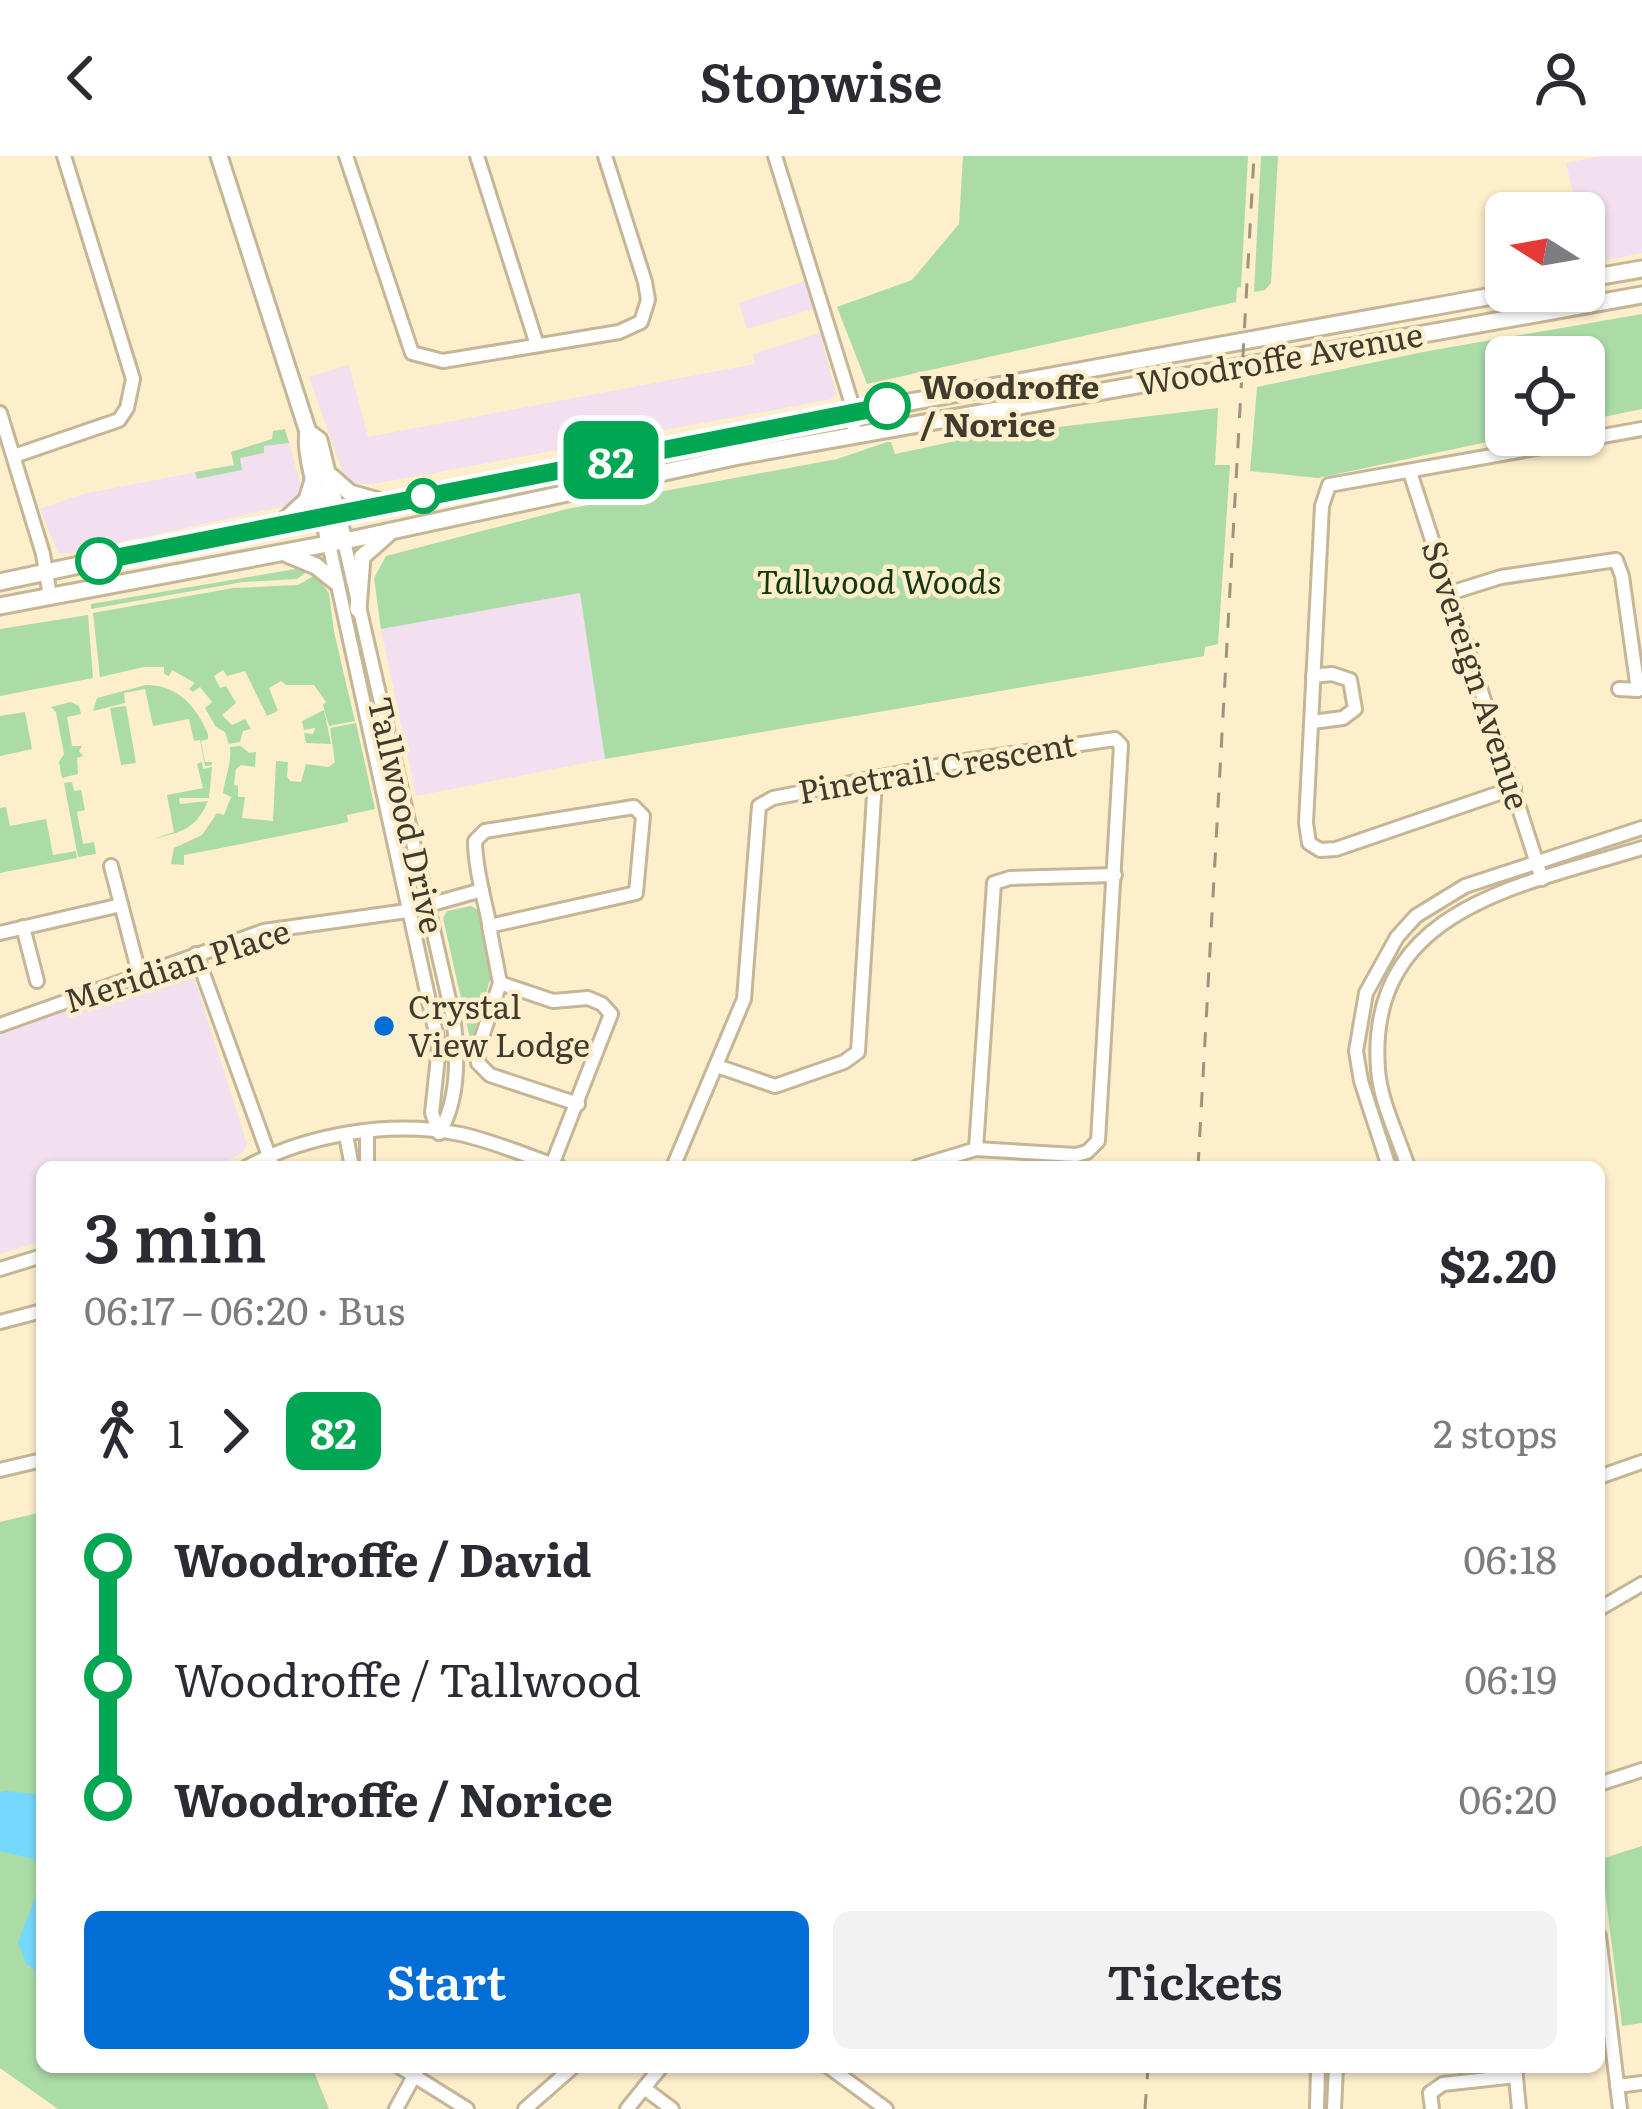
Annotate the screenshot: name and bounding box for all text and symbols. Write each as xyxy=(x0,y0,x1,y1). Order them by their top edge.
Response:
text: Stopwise xyxy=(699,38,943,119)
icon: back xyxy=(48,45,114,111)
icon: person xyxy=(1528,45,1594,111)
north arrow xyxy=(1485,192,1605,312)
map controls xyxy=(1485,192,1605,456)
street label: Woodroffe Avenue xyxy=(1133,307,1426,406)
button: locate xyxy=(1485,336,1605,456)
place label: Woodroffe / Norice xyxy=(920,360,1100,447)
marker: Woodroffe / Norice xyxy=(865,384,909,428)
line badge: 82 xyxy=(557,421,665,499)
text: 82 xyxy=(588,429,634,491)
unlabelled marker xyxy=(407,480,439,512)
street label: Sovereign Avenue xyxy=(1412,533,1545,815)
unlabelled marker xyxy=(77,539,121,583)
park label: Tallwood Woods xyxy=(756,555,1002,604)
street label: Tallwood Drive xyxy=(357,691,459,938)
street label: Pinetrail Crescent xyxy=(794,717,1080,814)
street label: Meridian Place xyxy=(57,904,295,1023)
place label: Crystal View Lodge xyxy=(408,980,590,1067)
marker: Crystal View Lodge xyxy=(371,1013,397,1039)
text: 3 min xyxy=(84,1185,267,1283)
text: $2.20 xyxy=(1439,1230,1557,1297)
text: 06:17 – 06:20 · Bus xyxy=(84,1279,405,1337)
icon: walk xyxy=(84,1398,150,1464)
icon: forward xyxy=(202,1398,268,1464)
text: 82 xyxy=(310,1400,357,1462)
text: 1 xyxy=(168,1402,184,1460)
text: 2 stops xyxy=(1433,1402,1557,1460)
text: Woodroffe / David xyxy=(174,1524,592,1591)
text: 06:18 xyxy=(1463,1528,1557,1586)
text: Woodroffe / Tallwood xyxy=(174,1644,641,1711)
text: 06:19 xyxy=(1464,1648,1557,1706)
text: Woodroffe / Norice xyxy=(174,1764,613,1831)
text: 06:20 xyxy=(1459,1768,1557,1826)
button: Start xyxy=(84,1911,809,2049)
button: Tickets xyxy=(833,1911,1557,2049)

